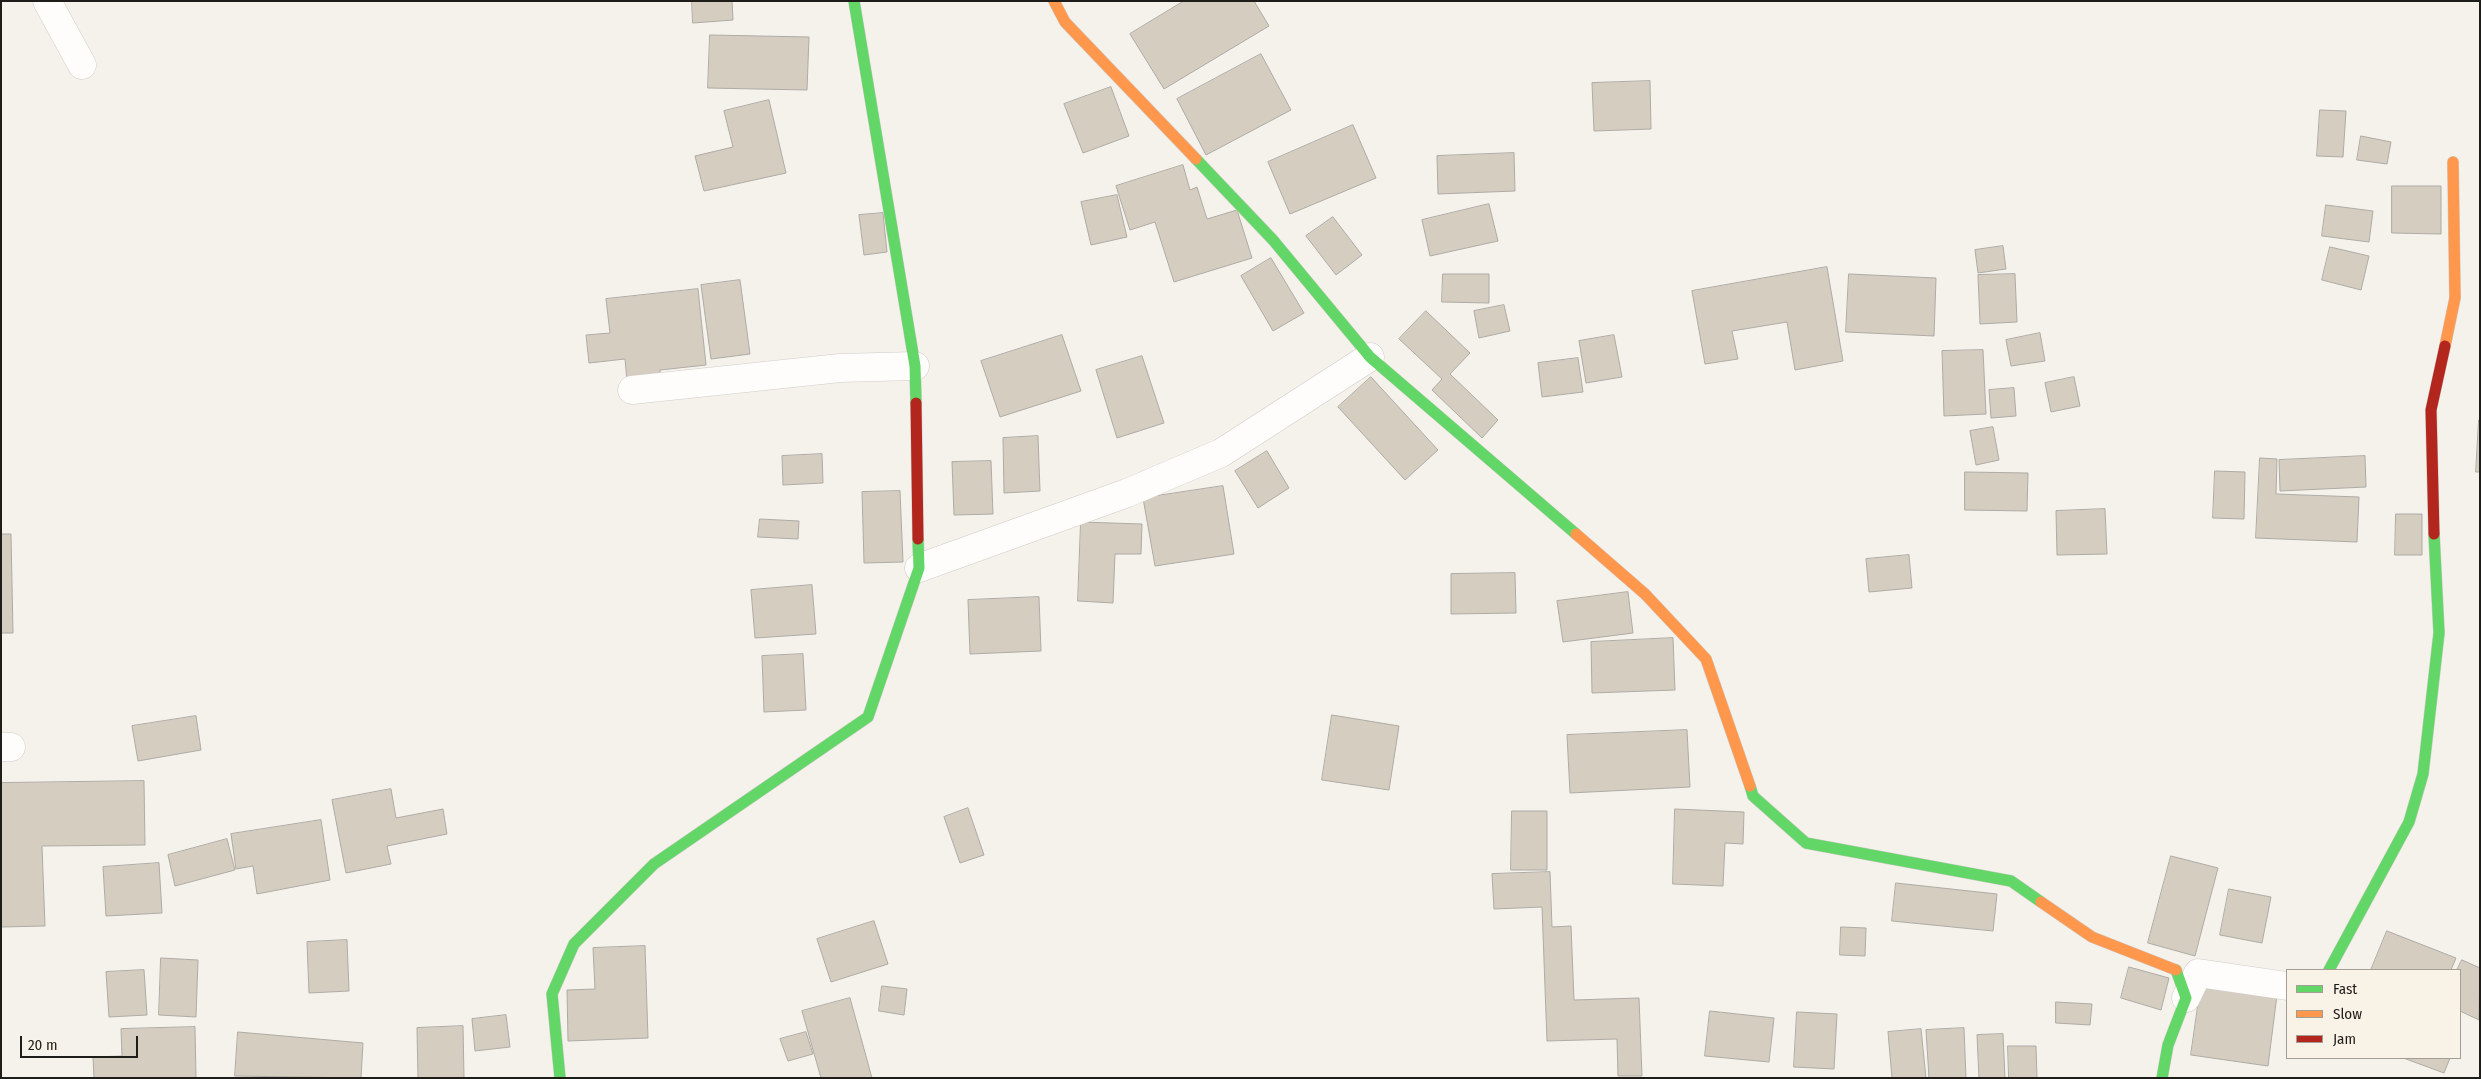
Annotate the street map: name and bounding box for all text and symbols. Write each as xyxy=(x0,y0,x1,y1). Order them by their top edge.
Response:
legend xyxy=(2286,969,2461,1059)
text: Fast xyxy=(2333,980,2357,998)
text: Slow xyxy=(2333,1005,2362,1023)
scale bar xyxy=(22,1026,140,1058)
text: Jam xyxy=(2333,1030,2356,1048)
text: 20 m xyxy=(28,1036,58,1054)

